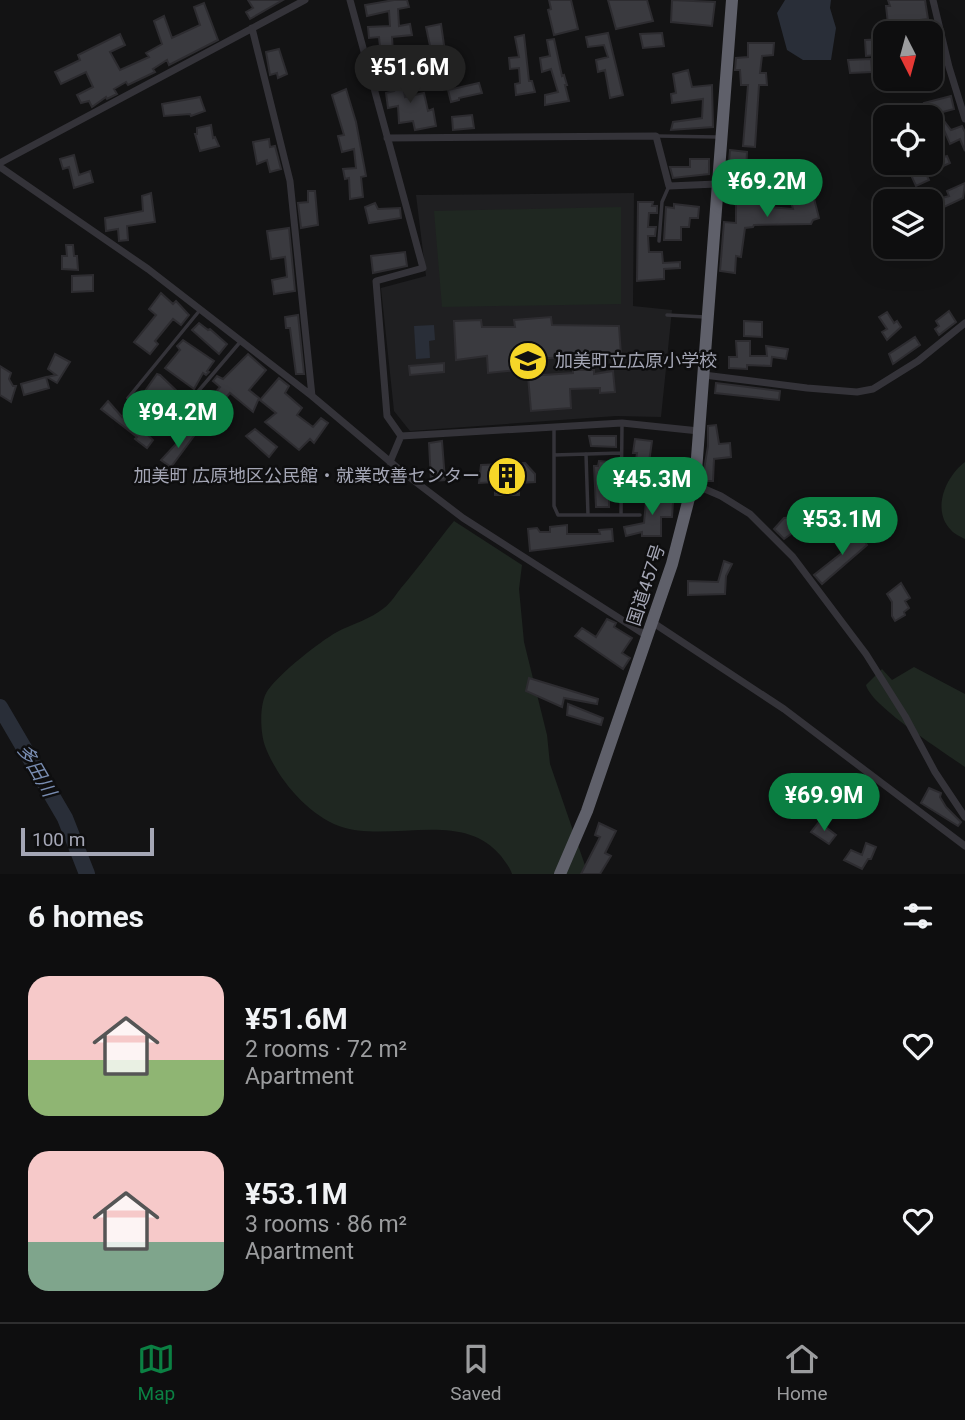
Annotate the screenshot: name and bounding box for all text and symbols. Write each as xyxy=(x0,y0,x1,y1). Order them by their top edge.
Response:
north arrow xyxy=(873,21,943,91)
map controls xyxy=(873,21,943,259)
pin: ¥51.6M xyxy=(353,46,467,105)
text: ¥51.6M xyxy=(371,54,449,81)
button: locate xyxy=(873,105,943,175)
pin: ¥69.2M xyxy=(710,160,824,219)
text: ¥69.2M xyxy=(728,168,806,195)
button: layers xyxy=(873,189,943,259)
school or university icon: 加美町立広原小学校 xyxy=(507,340,549,382)
place label: 加美町立広原小学校 xyxy=(555,350,717,371)
pin: ¥94.2M xyxy=(121,391,235,450)
text: ¥94.2M xyxy=(139,399,217,426)
building icon: 加美町 広原地区公民館・就業改善センター xyxy=(486,455,528,497)
pin: ¥45.3M xyxy=(595,458,709,517)
place label: 加美町 広原地区公民館・就業改善センター xyxy=(134,465,480,486)
text: ¥45.3M xyxy=(613,466,691,493)
pin: ¥53.1M xyxy=(785,498,899,557)
text: ¥53.1M xyxy=(803,506,881,533)
street label: 国道457号 xyxy=(623,541,669,628)
water label: 多田川 xyxy=(12,740,62,802)
pin: ¥69.9M xyxy=(767,774,881,833)
text: ¥69.9M xyxy=(785,782,863,809)
scale bar xyxy=(21,825,154,857)
text: 100 m xyxy=(32,828,85,851)
icon: filters xyxy=(899,897,937,935)
text: 6 homes xyxy=(28,899,144,934)
text: ¥51.6M xyxy=(245,1001,348,1036)
icon: home xyxy=(84,1004,168,1088)
icon: heart xyxy=(899,1027,937,1065)
text: 2 rooms · 72 m² xyxy=(245,1036,407,1063)
text: Apartment xyxy=(245,1063,354,1090)
text: ¥53.1M xyxy=(245,1176,348,1211)
icon: home xyxy=(84,1179,168,1263)
icon: heart xyxy=(899,1202,937,1240)
text: 3 rooms · 86 m² xyxy=(245,1211,407,1238)
text: Apartment xyxy=(245,1238,354,1265)
tab: Map xyxy=(137,1340,175,1405)
tab: Saved xyxy=(450,1340,502,1405)
tab: Home xyxy=(776,1340,828,1405)

